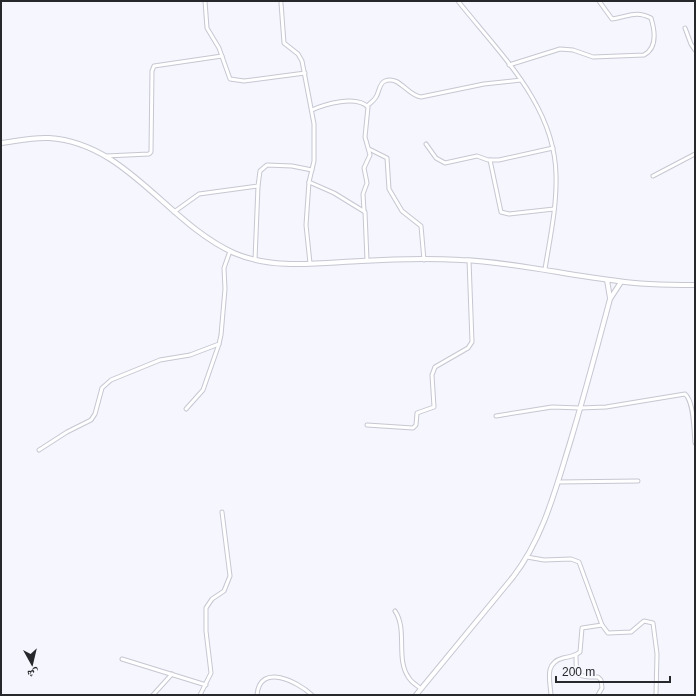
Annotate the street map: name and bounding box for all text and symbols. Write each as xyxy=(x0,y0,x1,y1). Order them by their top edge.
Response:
north arrow xyxy=(12,644,52,684)
scale bar xyxy=(556,658,670,684)
text: ش xyxy=(26,665,40,681)
text: 200 m xyxy=(562,665,595,679)

